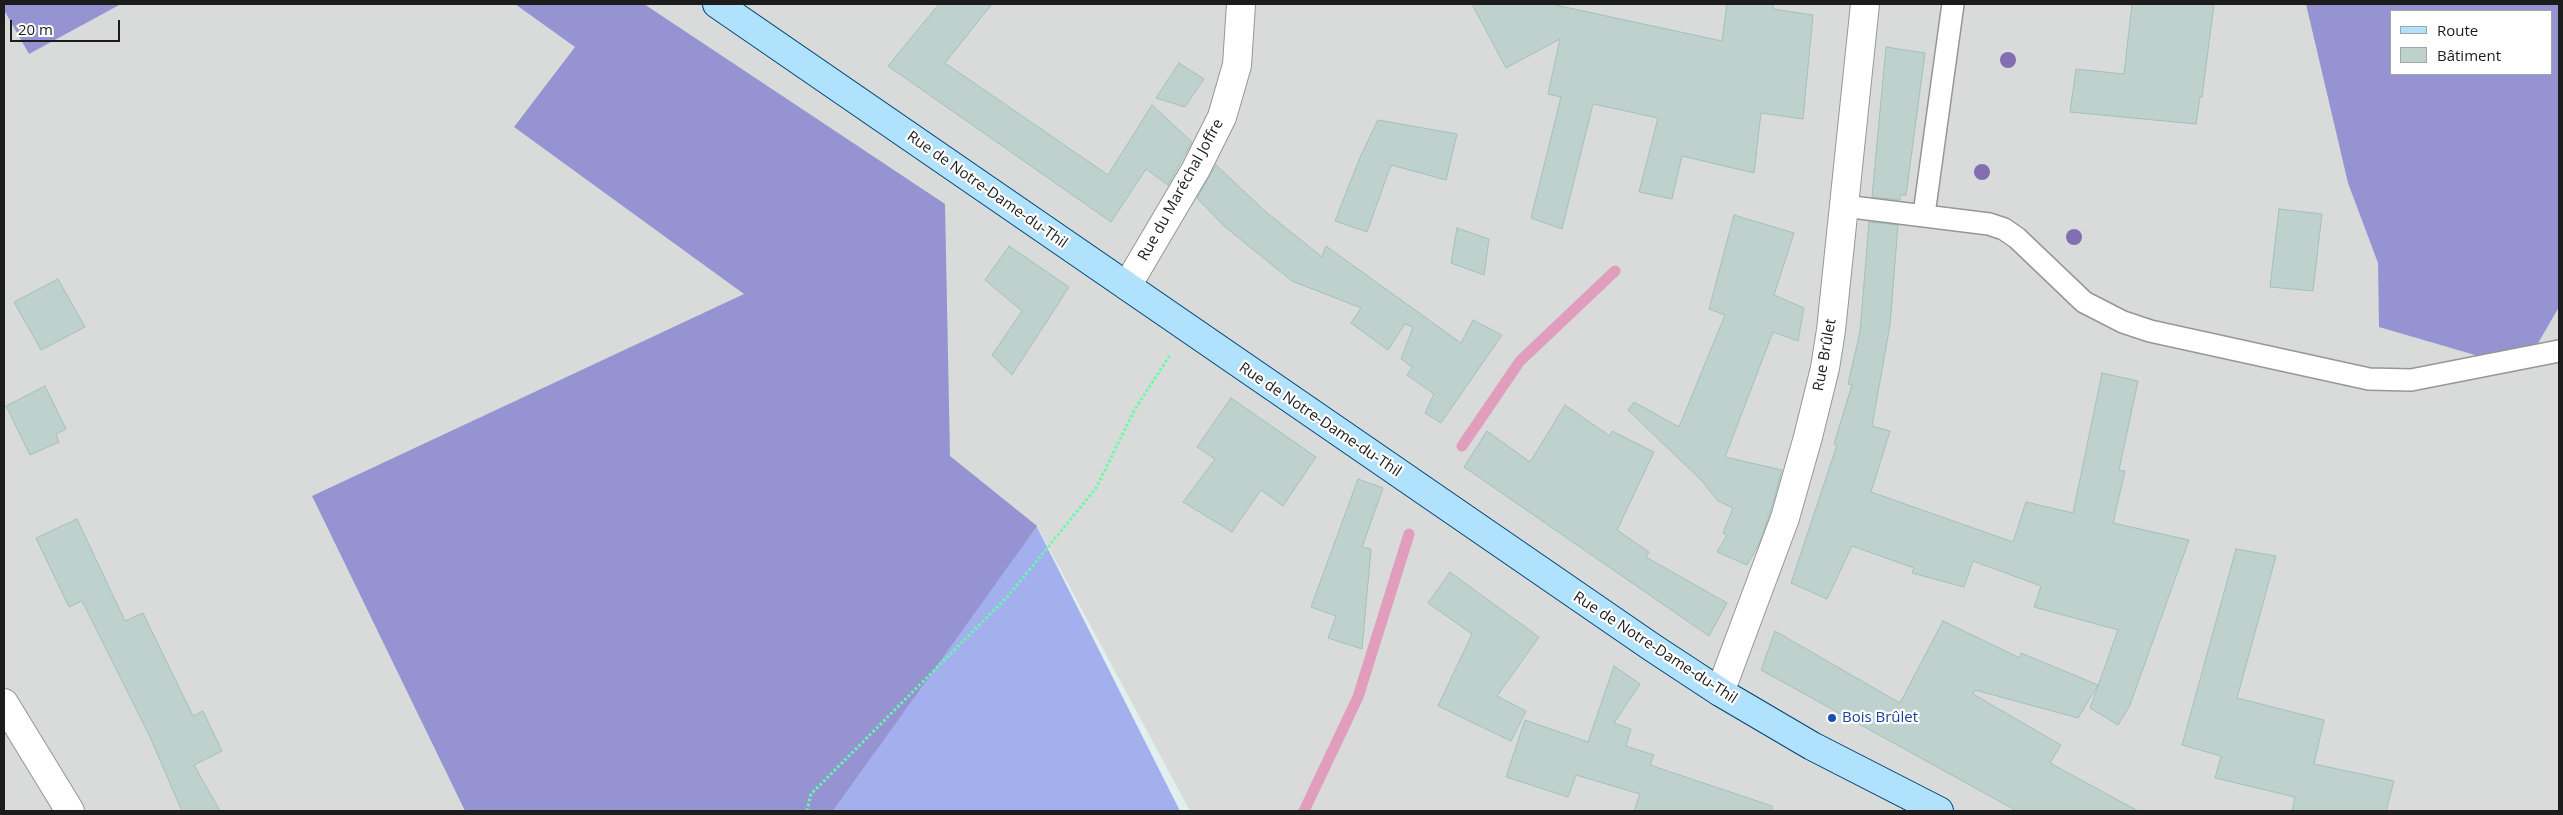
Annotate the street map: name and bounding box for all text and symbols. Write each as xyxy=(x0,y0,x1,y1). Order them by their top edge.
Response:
scale bar xyxy=(12,10,122,42)
legend xyxy=(2390,10,2553,75)
text: 20 m xyxy=(18,19,53,39)
text: Route xyxy=(2437,20,2478,40)
text: Bâtiment xyxy=(2437,45,2501,65)
street label: Rue du Maréchal Joffre xyxy=(1134,116,1228,264)
street label: Rue de Notre-Dame-du-Thil xyxy=(903,128,1071,252)
street label: Rue Brûlet xyxy=(1810,317,1840,393)
street label: Rue de Notre-Dame-du-Thil xyxy=(1235,359,1405,481)
street label: Rue de Notre-Dame-du-Thil xyxy=(1570,588,1740,708)
place label: Bois Brûlet xyxy=(1842,709,1918,727)
marker: Bois Brûlet xyxy=(1826,712,1838,724)

